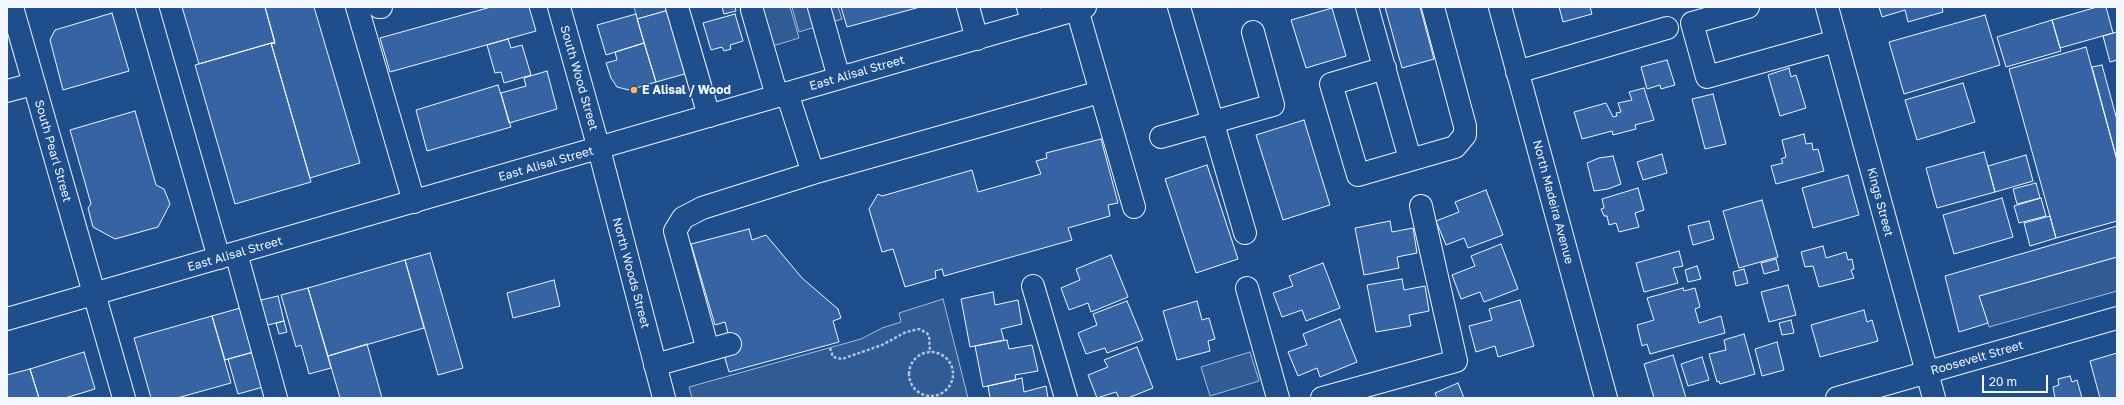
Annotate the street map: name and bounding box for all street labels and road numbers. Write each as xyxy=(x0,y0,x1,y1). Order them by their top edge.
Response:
street label: South Wood Street xyxy=(557,24,601,132)
street label: East Alisal Street xyxy=(808,53,906,93)
street label: South Pearl Street xyxy=(31,98,75,204)
street label: North Madeira Avenue xyxy=(1530,138,1576,266)
street label: East Alisal Street xyxy=(497,144,595,184)
street label: Kings Street xyxy=(1864,166,1896,238)
street label: North Woods Street xyxy=(609,216,653,330)
street label: East Alisal Street xyxy=(186,234,284,274)
street label: Roosevelt Street xyxy=(1929,338,2025,378)

